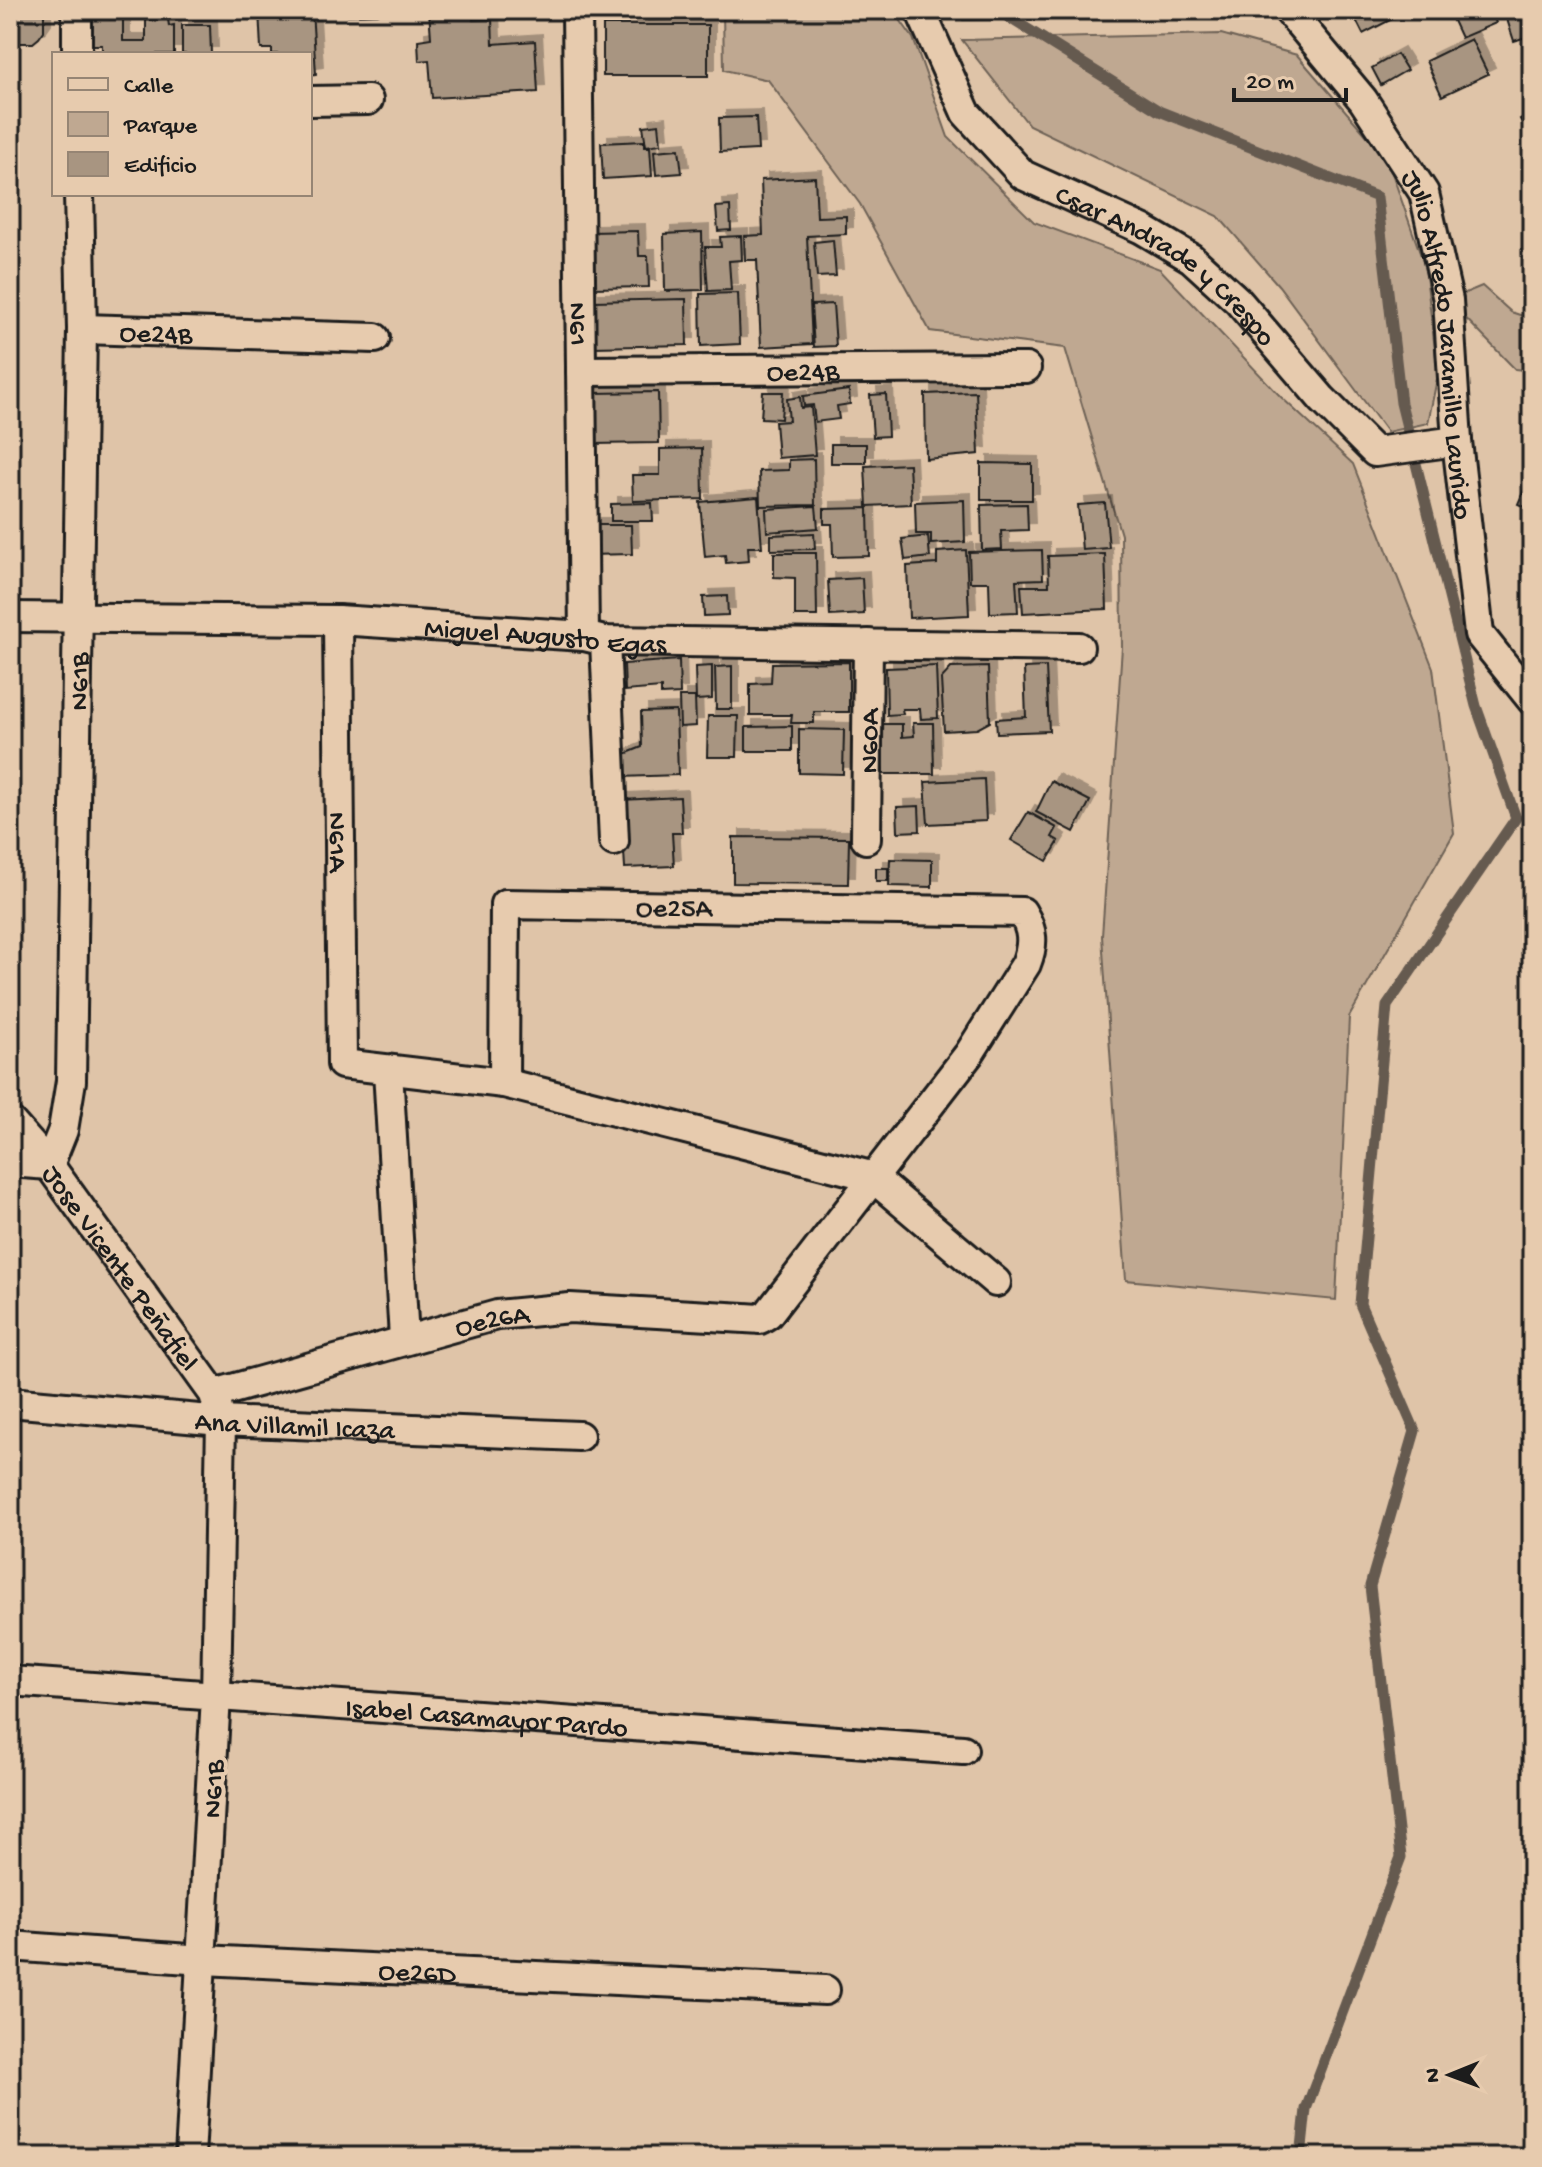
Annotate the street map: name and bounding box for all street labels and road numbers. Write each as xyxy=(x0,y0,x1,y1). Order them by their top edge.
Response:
street label: Julio Alfredo Jaramillo Laurido xyxy=(1392,164,1478,522)
street label: Csar Andrade y Crespo xyxy=(1049,180,1281,354)
street label: N61 xyxy=(559,302,593,346)
street label: Oe24B xyxy=(119,318,193,353)
street label: Oe24B xyxy=(767,357,840,391)
street label: Miguel Augusto Egas xyxy=(423,614,667,663)
street label: N61B xyxy=(64,652,98,711)
street label: N60A xyxy=(855,707,888,774)
street label: N61A xyxy=(319,812,352,874)
street label: Oe25A xyxy=(635,893,714,928)
street label: Jose Vicente Peñafiel xyxy=(33,1160,204,1379)
street label: Oe26A xyxy=(452,1300,532,1347)
street label: Ana Villamil Icaza xyxy=(193,1407,397,1449)
street label: Isabel Casamayor Pardo xyxy=(344,1693,629,1747)
street label: N61B xyxy=(197,1759,234,1819)
street label: Oe26D xyxy=(378,1956,457,1993)

